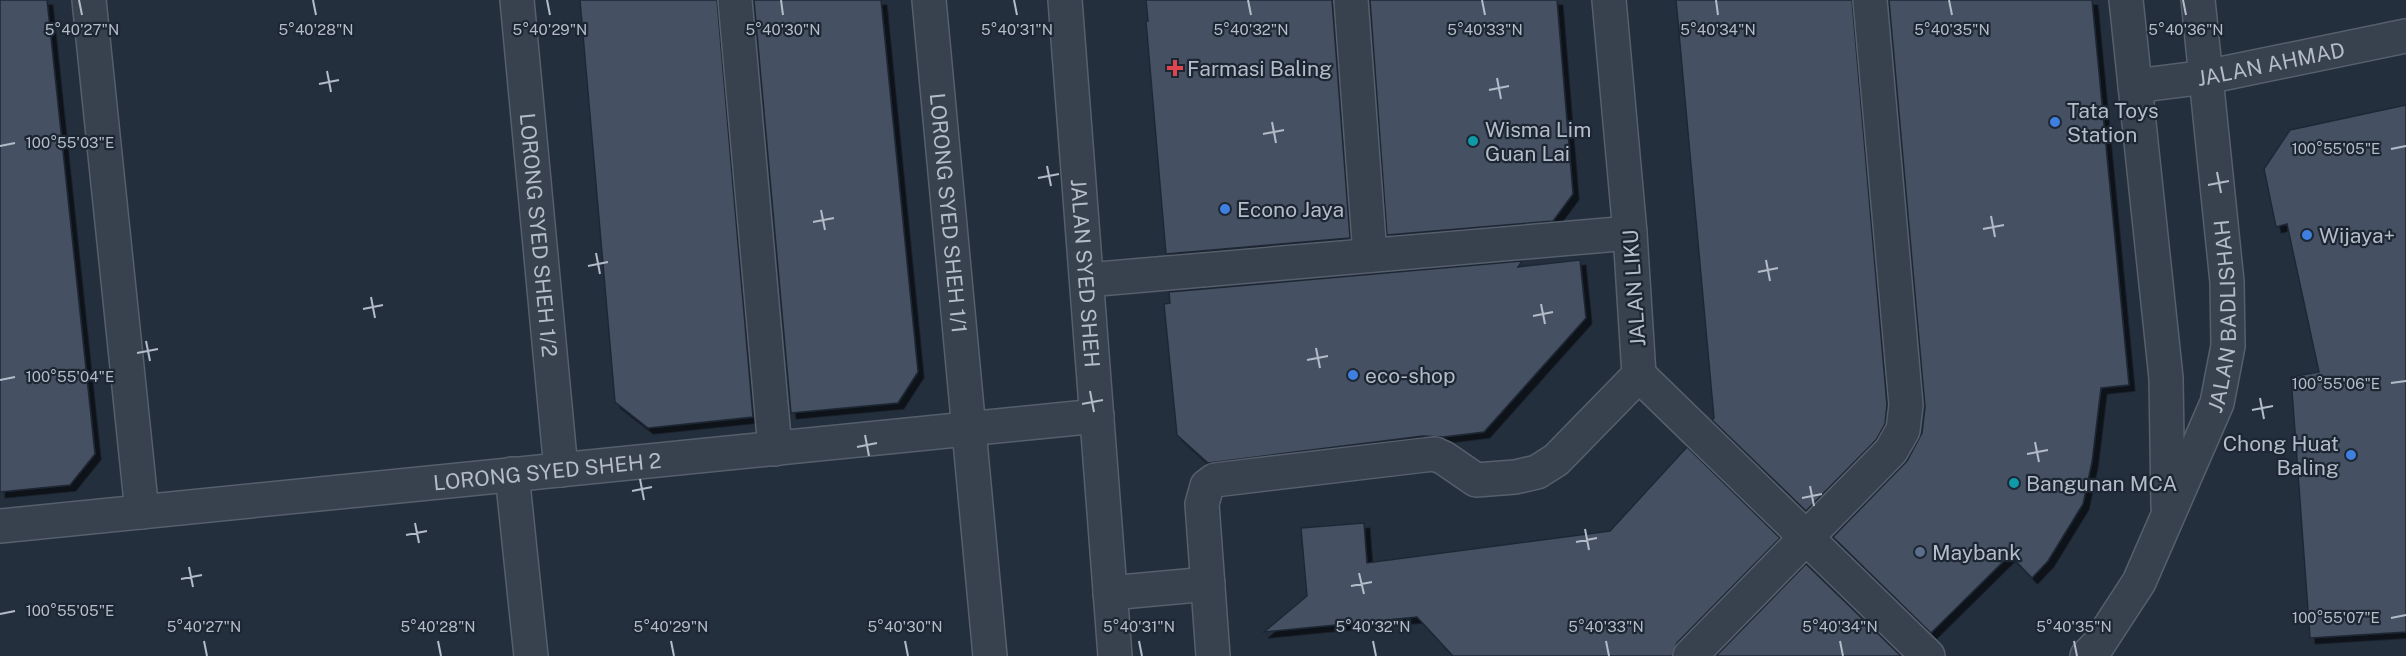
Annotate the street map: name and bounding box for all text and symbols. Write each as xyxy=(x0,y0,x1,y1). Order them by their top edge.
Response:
text: 5°40'27"N xyxy=(45,21,119,38)
text: 5°40'28"N xyxy=(278,21,354,38)
text: 5°40'29"N xyxy=(513,21,587,38)
text: 5°40'30"N xyxy=(745,21,821,38)
text: 5°40'31"N xyxy=(981,21,1053,38)
text: 5°40'32"N xyxy=(1214,21,1288,38)
text: 5°40'33"N xyxy=(1447,21,1523,38)
text: 5°40'34"N xyxy=(1680,21,1756,38)
text: 5°40'35"N xyxy=(1914,21,1990,38)
text: 5°40'36"N xyxy=(2148,21,2224,38)
street label: JALAN AHMAD xyxy=(2196,36,2347,90)
place label: Farmasi Baling xyxy=(1187,56,1332,81)
marker: Farmasi Baling xyxy=(1168,61,1182,75)
street label: LORONG SYED SHEH 1/1 xyxy=(925,92,972,334)
place label: Tata Toys Station xyxy=(2067,98,2159,147)
street label: LORONG SYED SHEH 1/2 xyxy=(515,112,563,358)
marker: Tata Toys Station xyxy=(2048,115,2062,129)
place label: Wisma Lim Guan Lai xyxy=(1485,117,1591,166)
text: 100°55'03"E xyxy=(26,134,114,151)
marker: Wisma Lim Guan Lai xyxy=(1466,134,1480,148)
text: 100°55'05"E xyxy=(2292,140,2380,157)
street label: JALAN SYED SHEH xyxy=(1066,178,1105,368)
place label: Econo Jaya xyxy=(1237,197,1344,222)
marker: Econo Jaya xyxy=(1218,202,1232,216)
street label: JALAN BADLISHAH xyxy=(2202,218,2241,416)
place label: Wijaya+ xyxy=(2319,223,2395,248)
marker: Wijaya+ xyxy=(2300,228,2314,242)
street label: JALAN LIKU xyxy=(1617,229,1651,347)
place label: eco-shop xyxy=(1365,363,1455,388)
text: 100°55'04"E xyxy=(26,368,114,385)
marker: eco-shop xyxy=(1346,368,1360,382)
text: 100°55'06"E xyxy=(2292,375,2380,392)
place label: Chong Huat Baling xyxy=(2223,431,2339,480)
street label: LORONG SYED SHEH 2 xyxy=(432,447,662,495)
marker: Chong Huat Baling xyxy=(2344,448,2358,462)
place label: Bangunan MCA xyxy=(2026,471,2178,496)
marker: Bangunan MCA xyxy=(2007,476,2021,490)
place label: Maybank xyxy=(1932,540,2021,565)
marker: Maybank xyxy=(1913,545,1927,559)
text: 100°55'05"E xyxy=(26,602,114,619)
text: 100°55'07"E xyxy=(2292,609,2380,626)
text: 5°40'27"N xyxy=(167,618,241,635)
text: 5°40'28"N xyxy=(400,618,476,635)
text: 5°40'29"N xyxy=(634,618,708,635)
text: 5°40'30"N xyxy=(867,618,943,635)
text: 5°40'31"N xyxy=(1103,618,1175,635)
text: 5°40'32"N xyxy=(1336,618,1410,635)
text: 5°40'33"N xyxy=(1568,618,1644,635)
text: 5°40'34"N xyxy=(1802,618,1878,635)
text: 5°40'35"N xyxy=(2036,618,2112,635)

